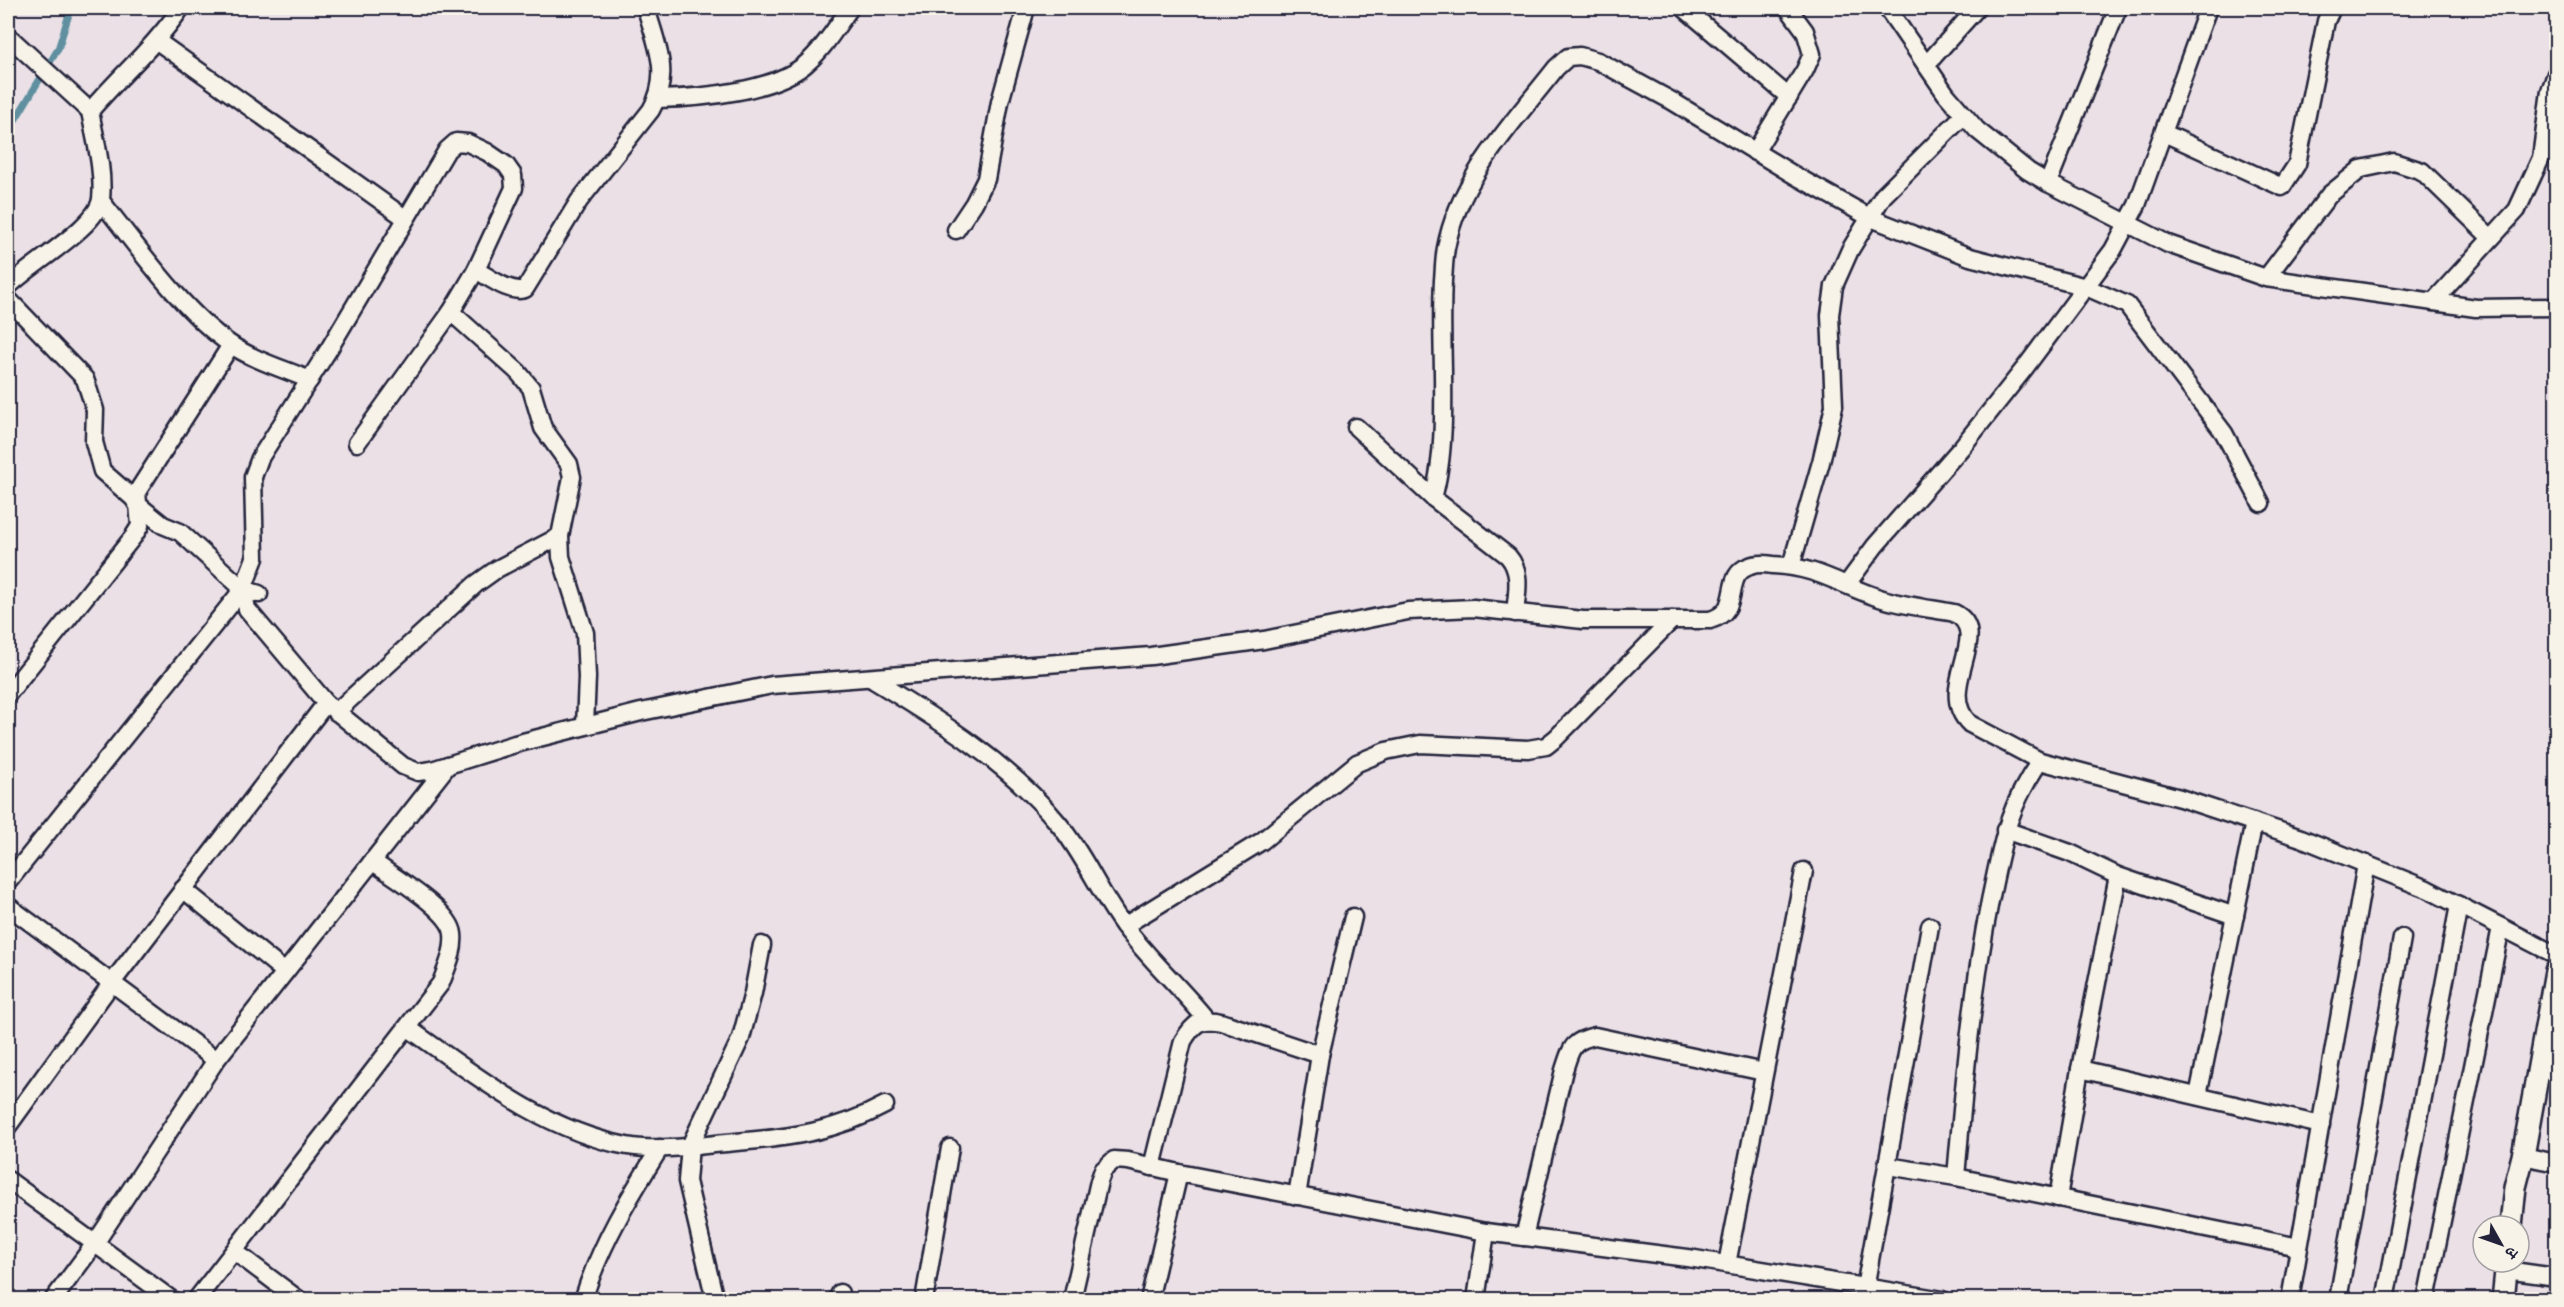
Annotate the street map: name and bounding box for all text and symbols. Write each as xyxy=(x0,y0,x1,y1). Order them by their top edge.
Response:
north arrow xyxy=(2471,1214,2531,1274)
text: उ xyxy=(2498,1240,2523,1264)

